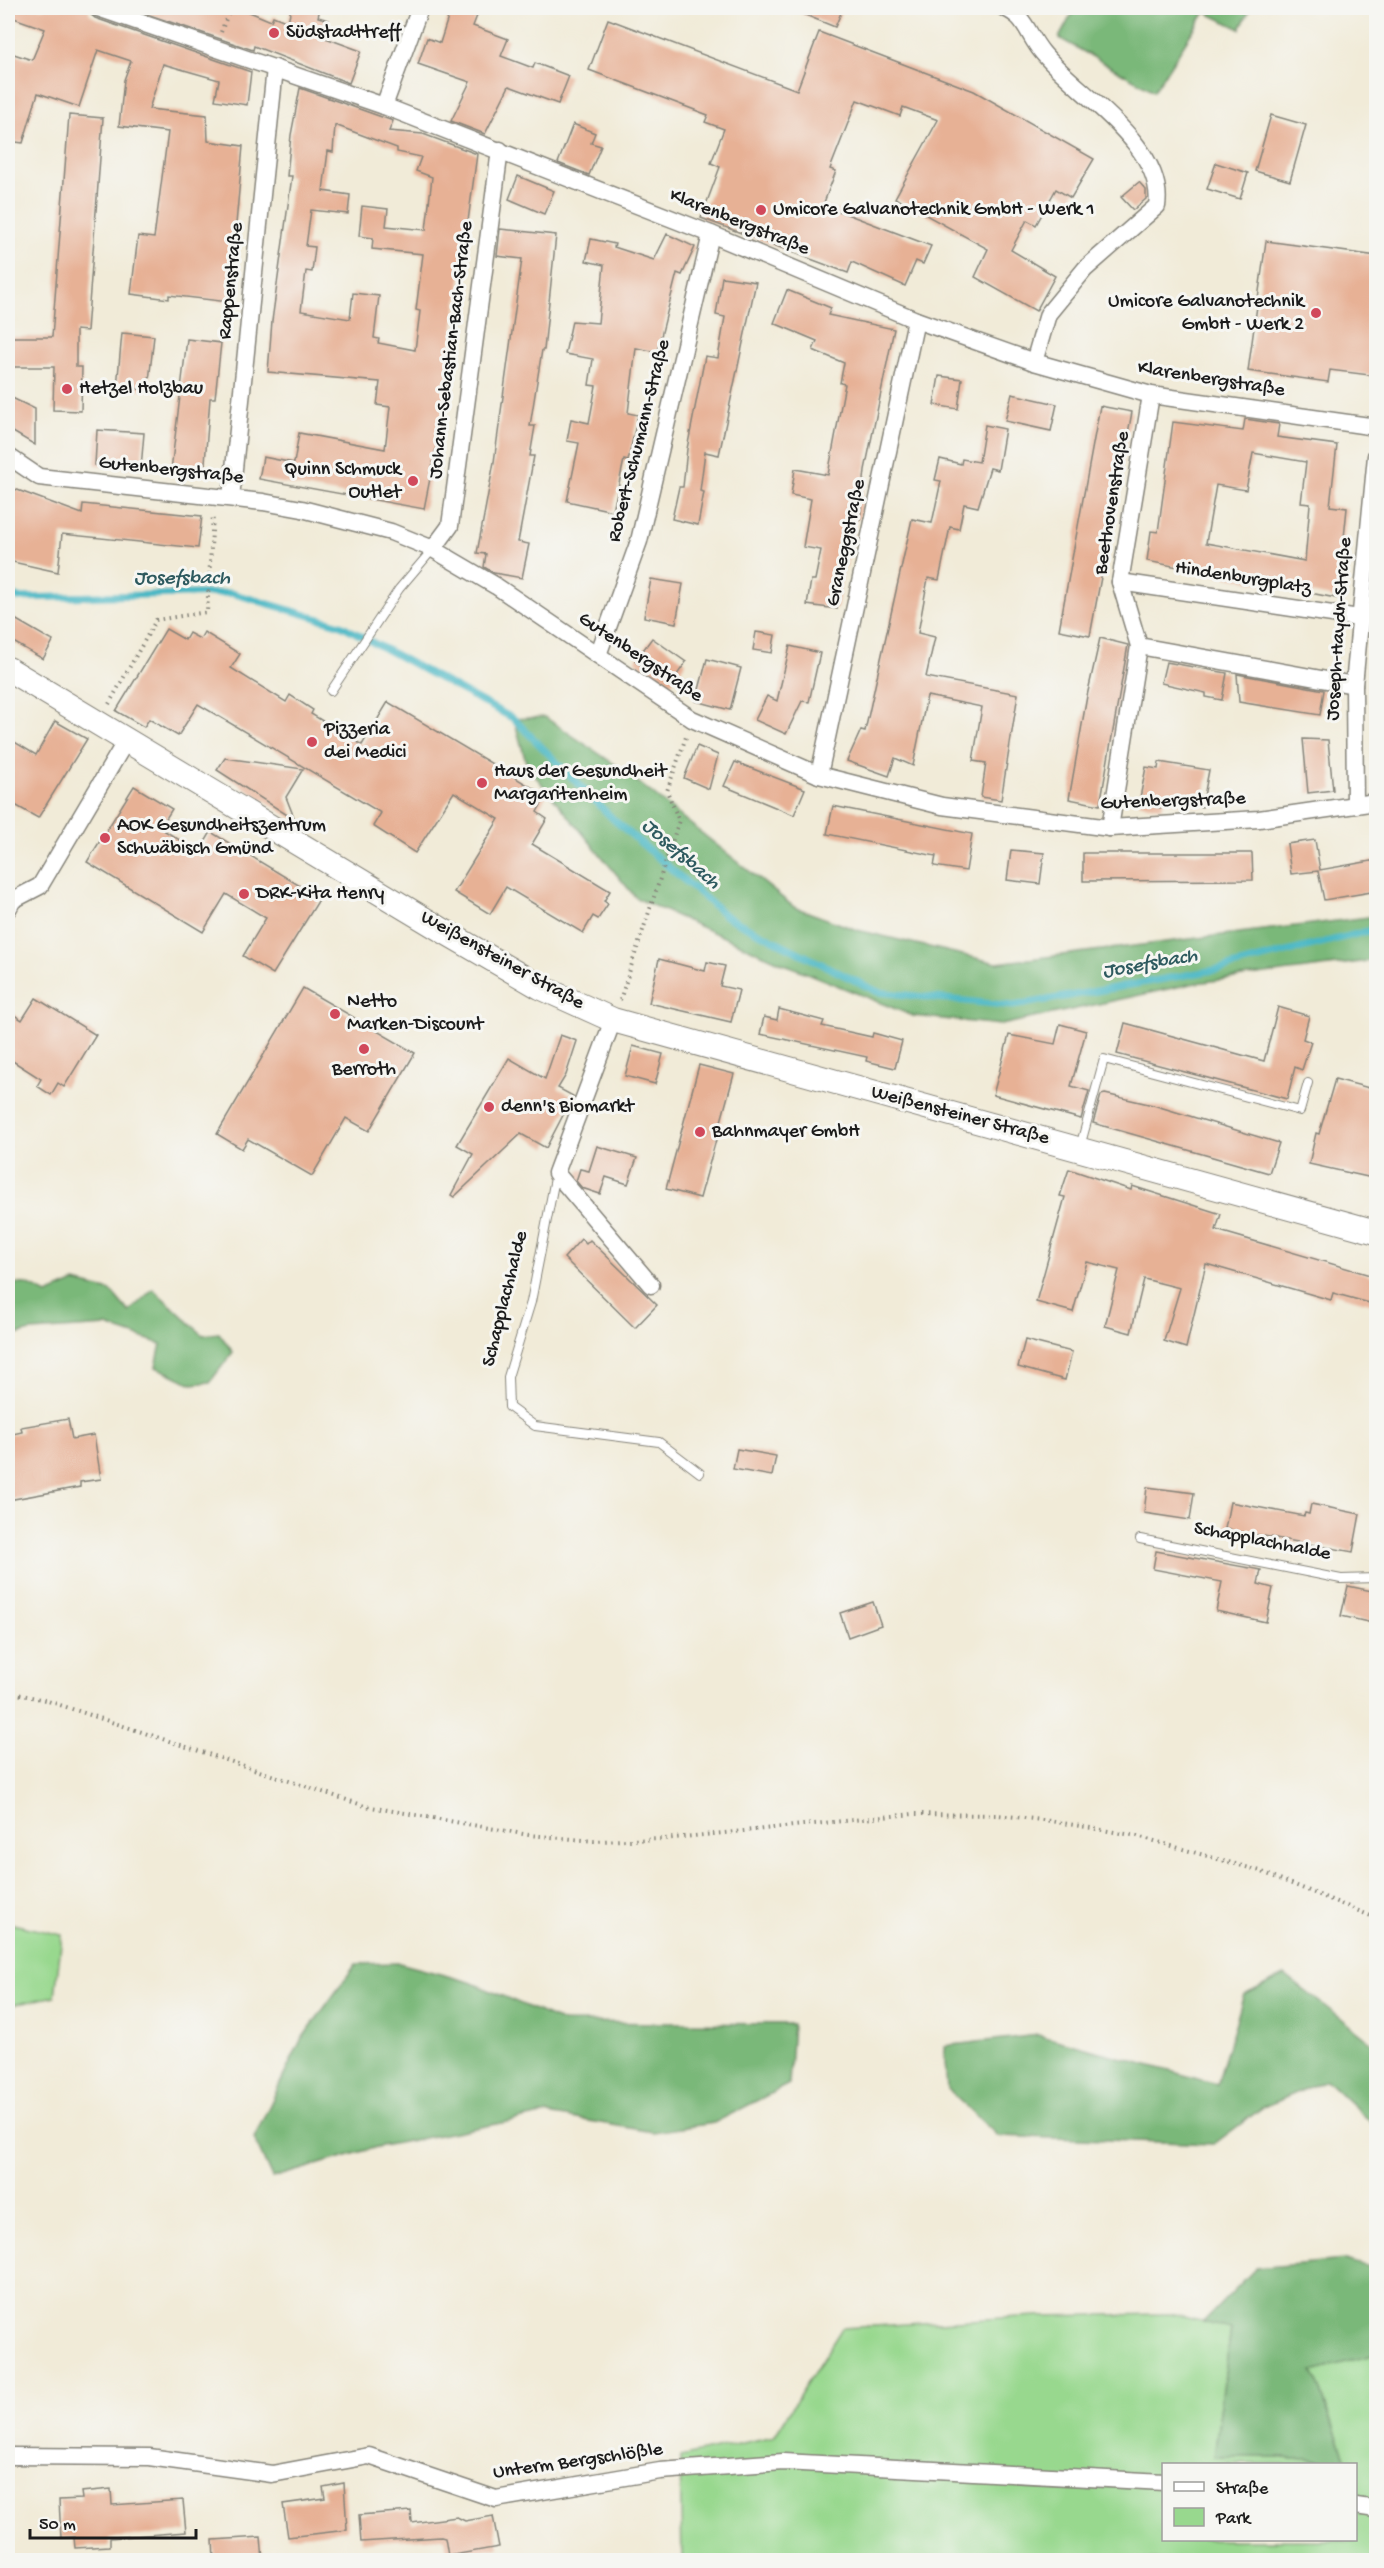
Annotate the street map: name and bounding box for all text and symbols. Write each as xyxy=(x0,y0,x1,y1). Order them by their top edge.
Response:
place label: Südstadttreff xyxy=(286,22,403,45)
marker: Südstadttreff xyxy=(267,26,281,40)
street label: Klarenbergstraße xyxy=(666,184,813,262)
place label: Umicore Galvanotechnik GmbH - Werk 1 xyxy=(773,199,1095,222)
marker: Umicore Galvanotechnik GmbH - Werk 1 xyxy=(754,203,768,217)
street label: Johann-Sebastian-Bach-Straße xyxy=(425,219,479,480)
street label: Rappenstraße xyxy=(214,221,250,341)
place label: Umicore Galvanotechnik GmbH - Werk 2 xyxy=(1108,291,1306,337)
marker: Umicore Galvanotechnik GmbH - Werk 2 xyxy=(1309,306,1323,320)
street label: Robert-Schumann-Straße xyxy=(604,337,677,545)
street label: Klarenbergstraße xyxy=(1136,357,1287,403)
place label: Hetzel Holzbau xyxy=(79,378,204,401)
marker: Hetzel Holzbau xyxy=(60,382,74,396)
street label: Beethovenstraße xyxy=(1090,429,1136,577)
street label: Gutenbergstraße xyxy=(97,452,245,490)
place label: Quinn Schmuck Outlet xyxy=(284,459,403,505)
marker: Quinn Schmuck Outlet xyxy=(406,474,420,488)
street label: Graneggstraße xyxy=(822,477,872,609)
street label: Joseph-Haydn-Straße xyxy=(1322,536,1358,721)
street label: Hindenburgplatz xyxy=(1173,557,1314,601)
water label: Josefsbach xyxy=(134,567,231,592)
street label: Gutenbergstraße xyxy=(573,608,707,709)
place label: Pizzeria dei Medici xyxy=(323,719,407,765)
marker: Pizzeria dei Medici xyxy=(305,735,319,749)
place label: Haus der Gesundheit Margaritenheim xyxy=(494,761,668,807)
marker: Haus der Gesundheit Margaritenheim xyxy=(475,776,489,790)
street label: Gutenbergstraße xyxy=(1100,788,1247,816)
water label: Josefsbach xyxy=(636,814,725,896)
place label: AOK Gesundheitszentrum Schwäbisch Gmünd xyxy=(117,815,326,861)
marker: AOK Gesundheitszentrum Schwäbisch Gmünd xyxy=(98,831,112,845)
place label: DRK-Kita Henry xyxy=(254,883,384,906)
marker: DRK-Kita Henry xyxy=(237,887,251,901)
street label: Weißensteiner Straße xyxy=(416,906,588,1016)
water label: Josefsbach xyxy=(1101,944,1200,986)
place label: Netto Marken-Discount xyxy=(347,991,485,1037)
marker: Netto Marken-Discount xyxy=(328,1007,342,1021)
marker: Berroth xyxy=(357,1042,371,1056)
place label: Berroth xyxy=(331,1059,396,1082)
street label: Weißensteiner Straße xyxy=(868,1081,1052,1151)
place label: denn's Biomarkt xyxy=(501,1096,635,1119)
marker: denn's Biomarkt xyxy=(482,1100,496,1114)
place label: Bahnmayer GmbH xyxy=(711,1121,860,1144)
marker: Bahnmayer GmbH xyxy=(693,1125,707,1139)
street label: Schapplachhalde xyxy=(478,1228,534,1369)
street label: Schapplachhalde xyxy=(1192,1517,1333,1567)
street label: Unterm Bergschlößle xyxy=(492,2439,665,2485)
legend xyxy=(1162,2463,1357,2541)
text: Straße xyxy=(1216,2479,1269,2500)
scale bar xyxy=(30,2502,196,2540)
text: Park xyxy=(1215,2509,1252,2530)
text: 50 m xyxy=(39,2515,76,2536)

